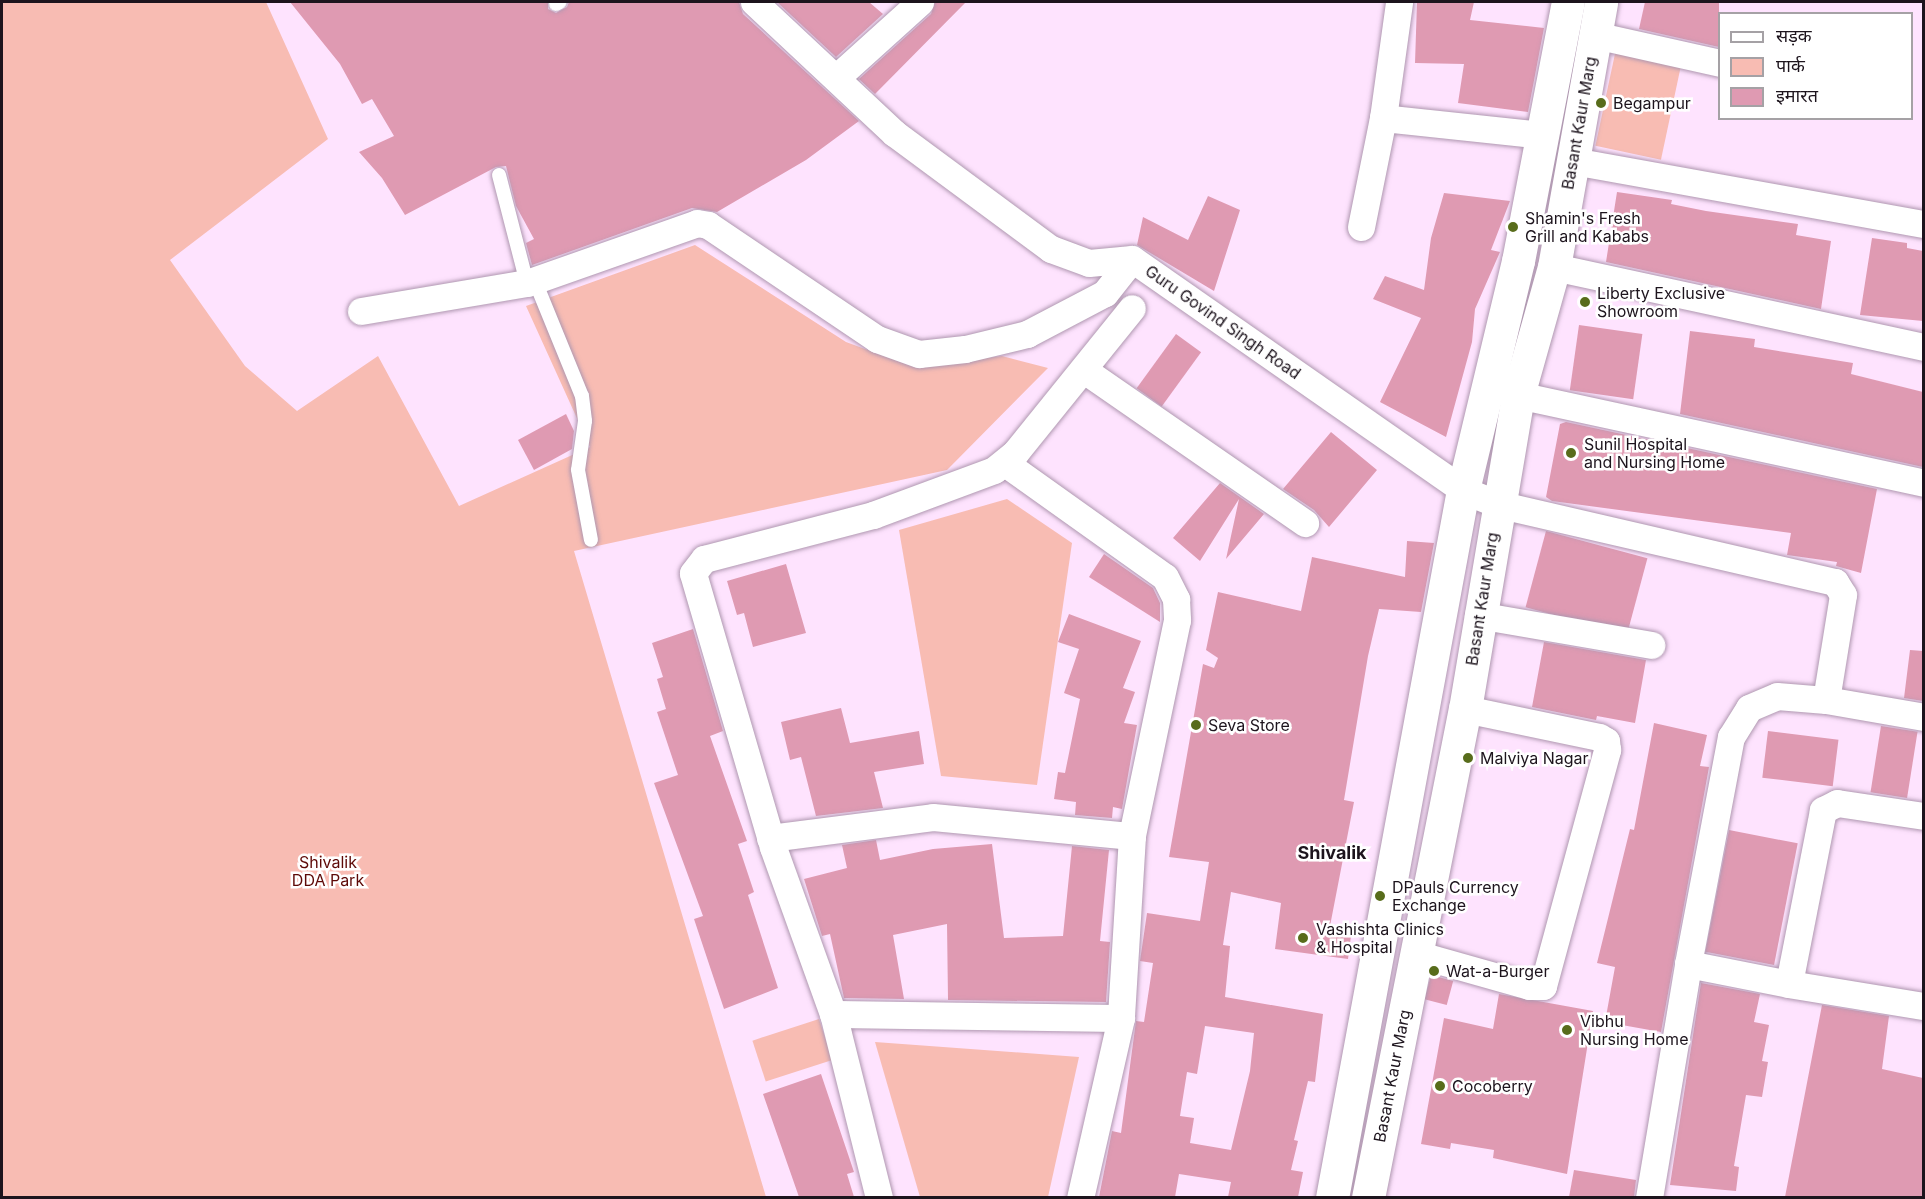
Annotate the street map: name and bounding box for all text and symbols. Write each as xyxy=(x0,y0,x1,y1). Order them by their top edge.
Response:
legend xyxy=(1718,12,1913,120)
text: सड़क xyxy=(1776,25,1812,46)
street label: Basant Kaur Marg xyxy=(1558,55,1600,191)
text: पार्क xyxy=(1776,55,1805,76)
text: इमारत xyxy=(1776,85,1818,106)
place label: Begampur xyxy=(1613,93,1691,113)
marker: Begampur xyxy=(1594,96,1608,110)
place label: Shamin's Fresh Grill and Kababs xyxy=(1525,208,1649,246)
marker: Shamin's Fresh Grill and Kababs xyxy=(1506,220,1520,234)
street label: Guru Govind Singh Road xyxy=(1142,261,1304,383)
place label: Liberty Exclusive Showroom xyxy=(1597,283,1725,321)
marker: Liberty Exclusive Showroom xyxy=(1578,295,1592,309)
place label: Sunil Hospital and Nursing Home xyxy=(1584,434,1725,472)
marker: Sunil Hospital and Nursing Home xyxy=(1562,444,1580,462)
street label: Basant Kaur Marg xyxy=(1462,531,1502,667)
place label: Seva Store xyxy=(1208,715,1290,735)
marker: Seva Store xyxy=(1189,718,1203,732)
place label: Malviya Nagar xyxy=(1480,748,1589,768)
marker: Malviya Nagar xyxy=(1461,751,1475,765)
district label: Shivalik xyxy=(1297,842,1367,864)
park label: Shivalik DDA Park xyxy=(292,852,364,890)
place label: DPauls Currency Exchange xyxy=(1392,877,1519,915)
marker: DPauls Currency Exchange xyxy=(1373,889,1387,903)
place label: Vashishta Clinics & Hospital xyxy=(1316,919,1444,957)
marker: Vashishta Clinics & Hospital xyxy=(1294,929,1312,947)
place label: Wat-a-Burger xyxy=(1446,961,1549,981)
marker: Wat-a-Burger xyxy=(1427,964,1441,978)
street label: Basant Kaur Marg xyxy=(1370,1008,1414,1144)
place label: Vibhu Nursing Home xyxy=(1580,1011,1688,1049)
marker: Vibhu Nursing Home xyxy=(1558,1021,1576,1039)
place label: Cocoberry xyxy=(1452,1076,1533,1096)
marker: Cocoberry xyxy=(1433,1079,1447,1093)

